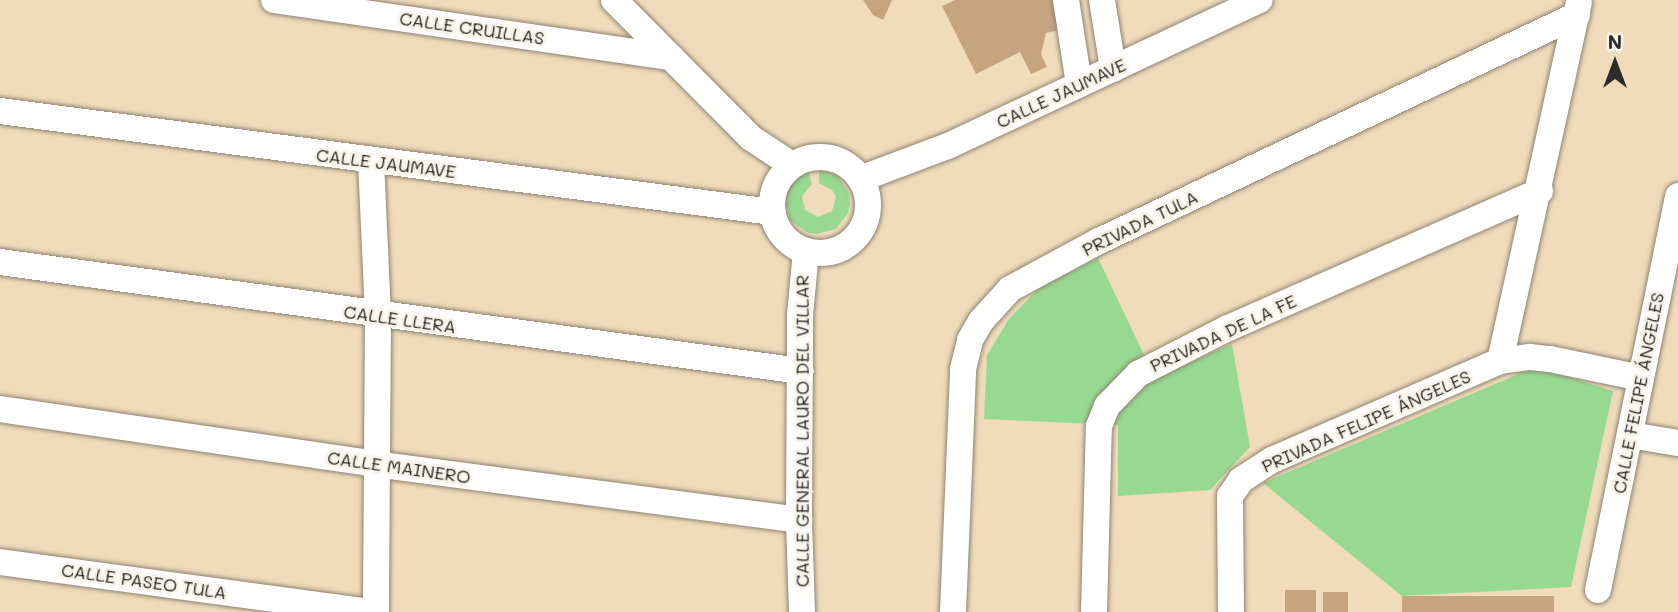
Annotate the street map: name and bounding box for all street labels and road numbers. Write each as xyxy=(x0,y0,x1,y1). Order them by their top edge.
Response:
street label: CALLE CRUILLAS xyxy=(398,7,546,49)
street label: CALLE JAUMAVE xyxy=(993,53,1129,133)
street label: CALLE JAUMAVE xyxy=(315,144,457,182)
street label: PRIVADA TULA xyxy=(1079,186,1201,260)
street label: CALLE GENERAL LAURO DEL VILLAR xyxy=(791,275,813,587)
street label: PRIVADA DE LA FE xyxy=(1146,290,1300,376)
street label: CALLE FELIPE ÁNGELES xyxy=(1608,291,1668,495)
street label: CALLE LLERA xyxy=(342,300,458,338)
street label: PRIVADA FELIPE ÁNGELES xyxy=(1258,365,1474,477)
street label: CALLE MAINERO xyxy=(326,446,472,488)
street label: CALLE PASEO TULA xyxy=(60,559,228,603)

